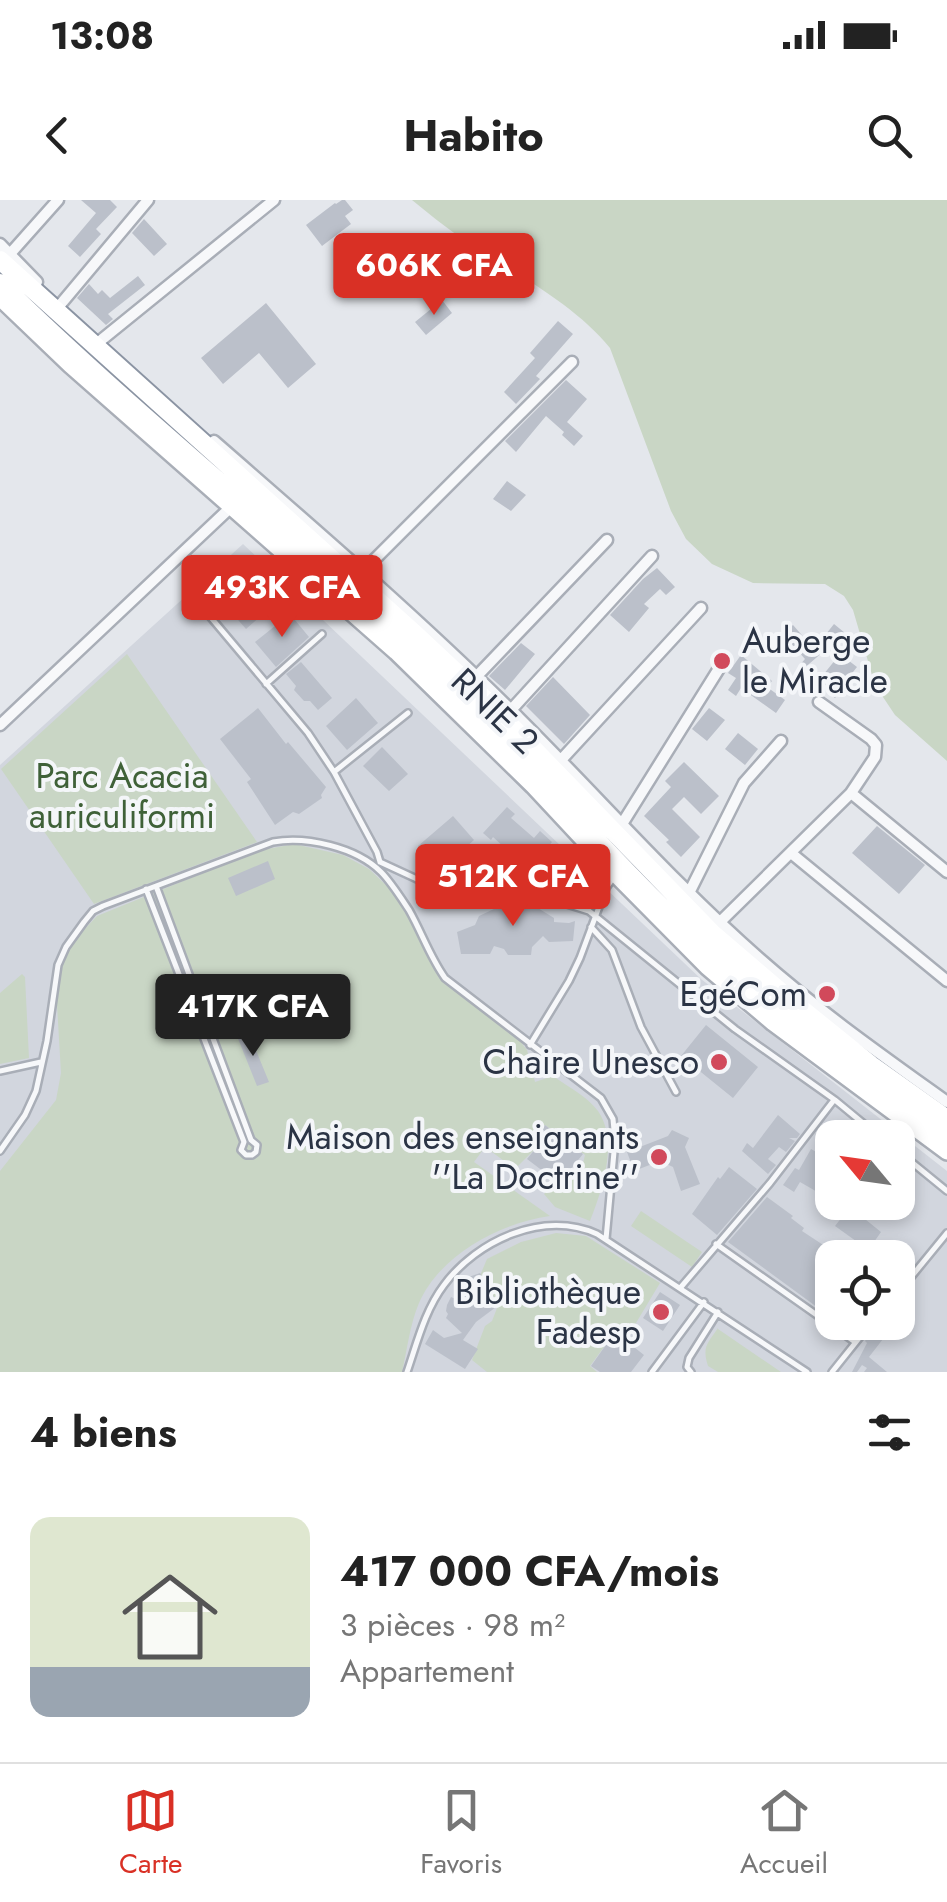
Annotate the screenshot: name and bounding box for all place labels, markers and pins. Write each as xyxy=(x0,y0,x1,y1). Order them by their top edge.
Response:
pin: 606K CFA xyxy=(331,233,537,318)
pin: 493K CFA xyxy=(179,555,385,640)
place label: Auberge le Miracle xyxy=(742,616,888,706)
marker: Auberge le Miracle xyxy=(711,650,733,672)
pin: 512K CFA xyxy=(410,844,616,929)
place label: EgéCom xyxy=(679,969,807,1019)
pin: 417K CFA xyxy=(150,974,356,1059)
marker: EgéCom xyxy=(816,983,838,1005)
place label: Chaire Unesco xyxy=(482,1037,699,1087)
marker: Chaire Unesco xyxy=(708,1051,730,1073)
place label: Maison des enseignants ''La Doctrine'' xyxy=(286,1112,639,1202)
marker: Maison des enseignants ''La Doctrine'' xyxy=(648,1146,670,1168)
place label: Bibliothèque Fadesp xyxy=(455,1267,641,1357)
marker: Bibliothèque Fadesp xyxy=(650,1301,672,1323)

